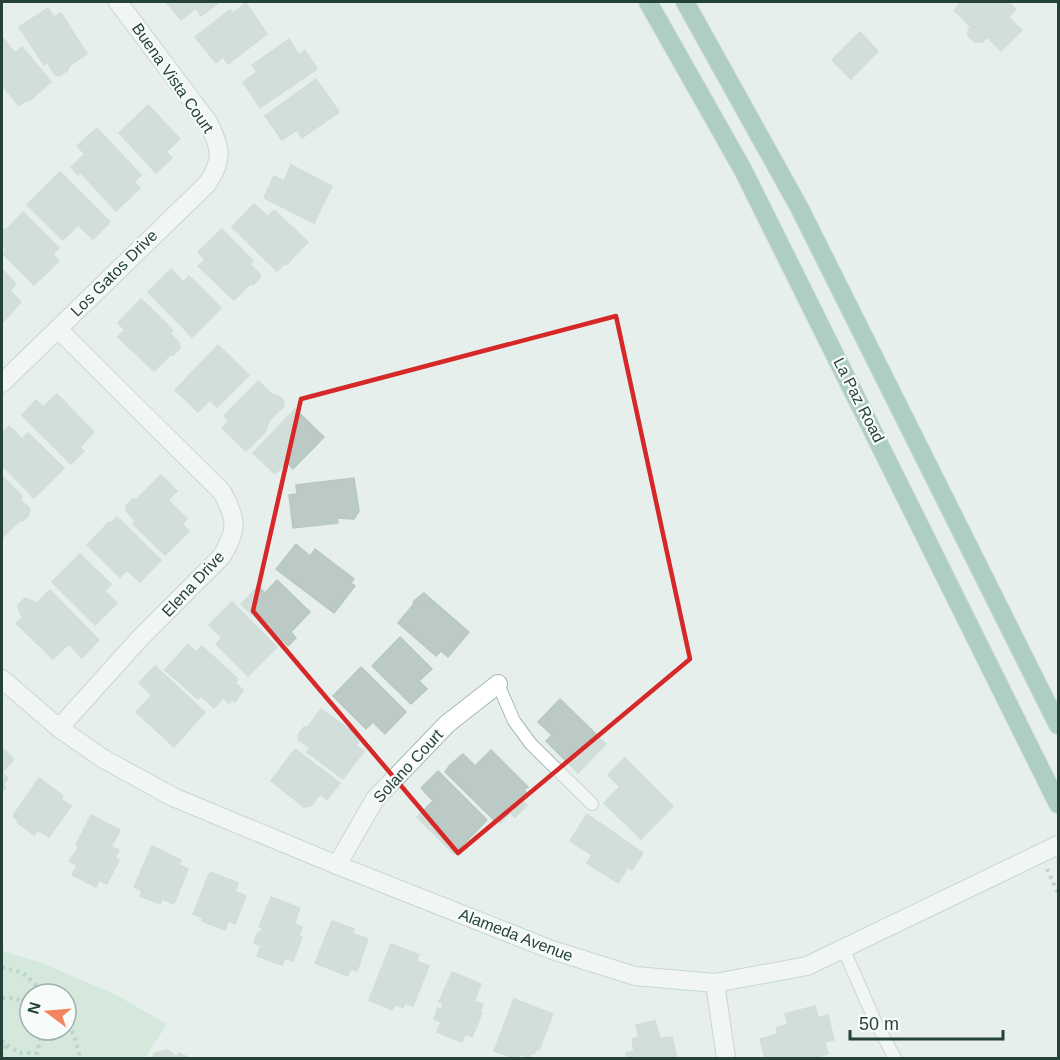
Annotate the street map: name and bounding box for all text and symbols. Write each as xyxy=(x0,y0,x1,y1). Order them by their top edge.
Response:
street label: Buena Vista Court xyxy=(129,20,217,136)
street label: Los Gatos Drive xyxy=(67,226,161,320)
street label: La Paz Road xyxy=(830,355,888,445)
street label: Elena Drive xyxy=(159,548,227,620)
street label: Solano Court xyxy=(370,726,446,806)
street label: Alameda Avenue xyxy=(457,905,575,965)
north arrow xyxy=(18,982,78,1042)
text: N xyxy=(24,1000,44,1016)
scale bar xyxy=(850,1003,1003,1041)
text: 50 m xyxy=(859,1014,899,1034)

